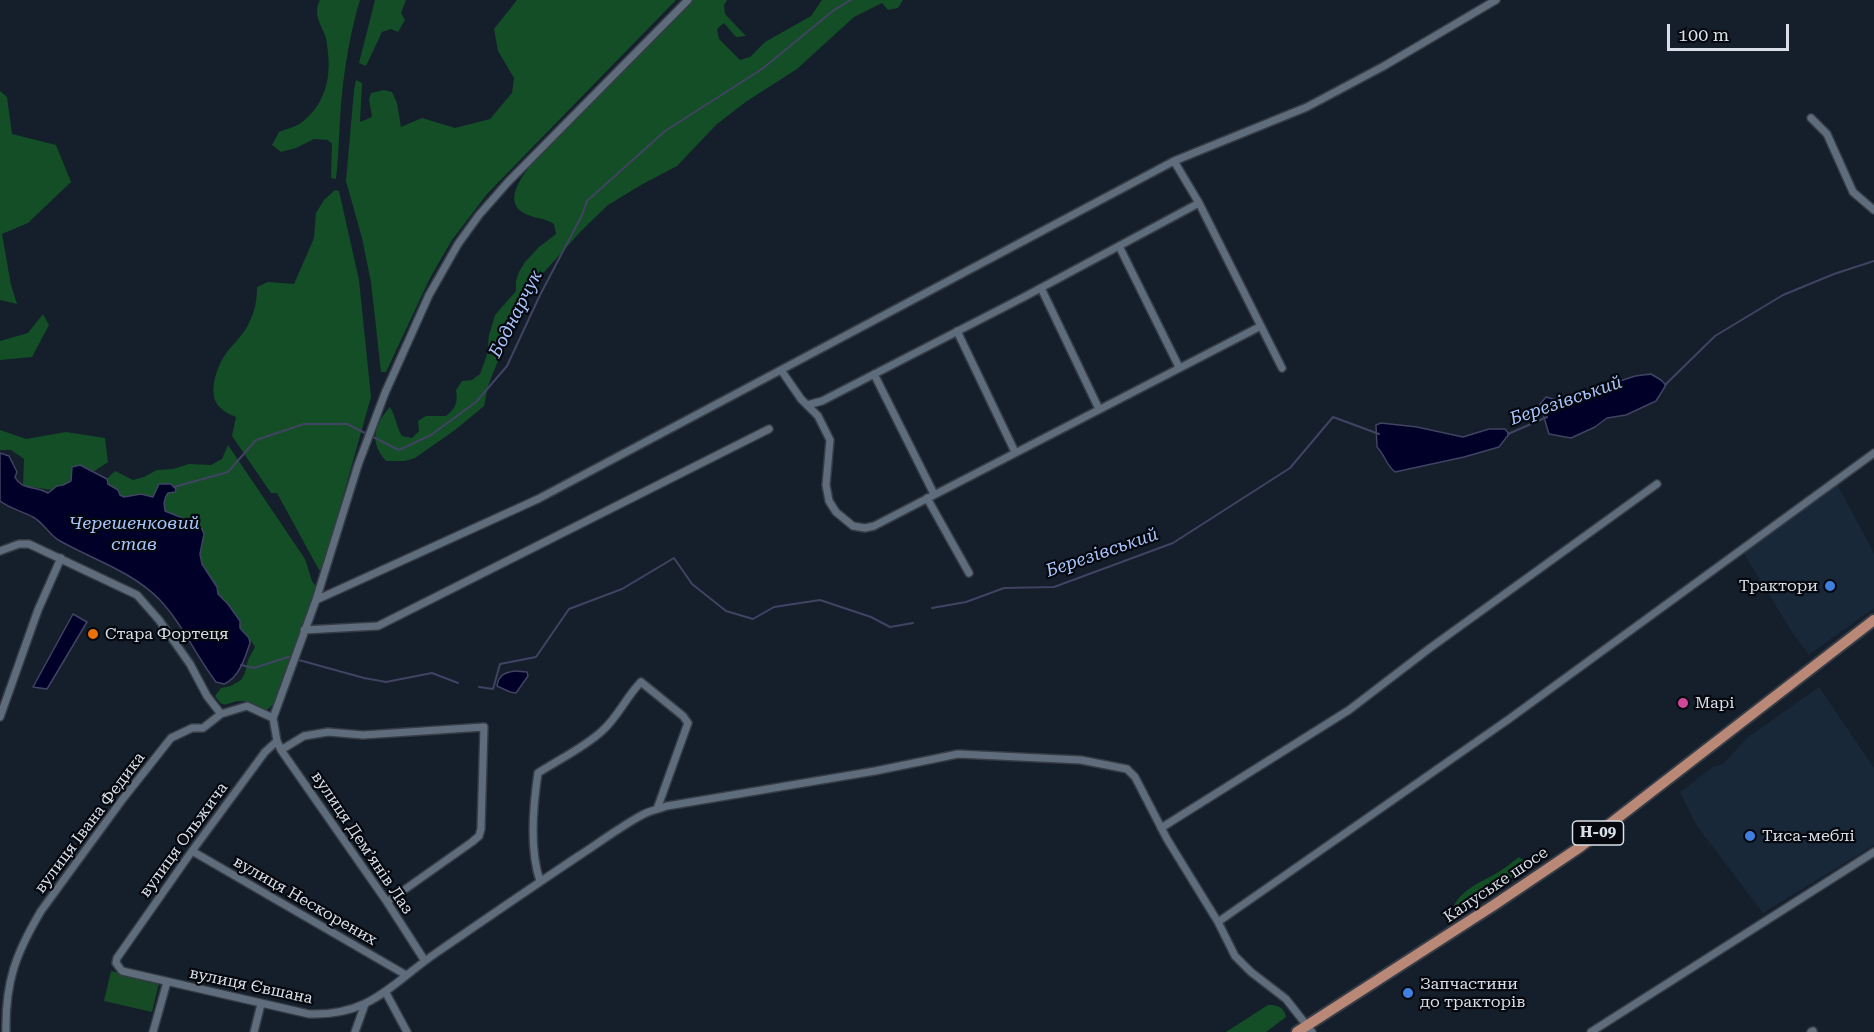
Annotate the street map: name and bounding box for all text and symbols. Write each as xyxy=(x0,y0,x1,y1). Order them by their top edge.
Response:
scale bar xyxy=(1670,12,1792,50)
text: 100 m xyxy=(1678,24,1729,45)
water label: Боднарчук xyxy=(485,267,547,361)
water label: Березівський xyxy=(1507,372,1625,430)
water label: Черешенковий став xyxy=(68,513,200,556)
water label: Березівський xyxy=(1043,524,1161,582)
place label: Трактори xyxy=(1739,576,1818,596)
marker: Трактори xyxy=(1823,579,1837,593)
place label: Стара Фортеця xyxy=(105,624,229,644)
marker: Стара Фортеця xyxy=(86,627,100,641)
place label: Марі xyxy=(1695,693,1734,713)
marker: Марі xyxy=(1676,696,1690,710)
street label: вулиця Івана Федика xyxy=(31,749,149,897)
street label: вулиця Демʼянів Лаз xyxy=(307,768,417,918)
street label: вулиця Ольжича xyxy=(136,779,232,901)
road number: Н-09 xyxy=(1572,821,1624,845)
place label: Тиса-меблі xyxy=(1762,826,1855,846)
marker: Тиса-меблі xyxy=(1743,829,1757,843)
street label: Калуське шосе xyxy=(1440,843,1552,927)
street label: вулиця Нескорених xyxy=(230,852,380,950)
street label: вулиця Євшана xyxy=(188,964,314,1008)
place label: Запчастини до тракторів xyxy=(1420,974,1525,1012)
marker: Запчастини до тракторів xyxy=(1401,986,1415,1000)

